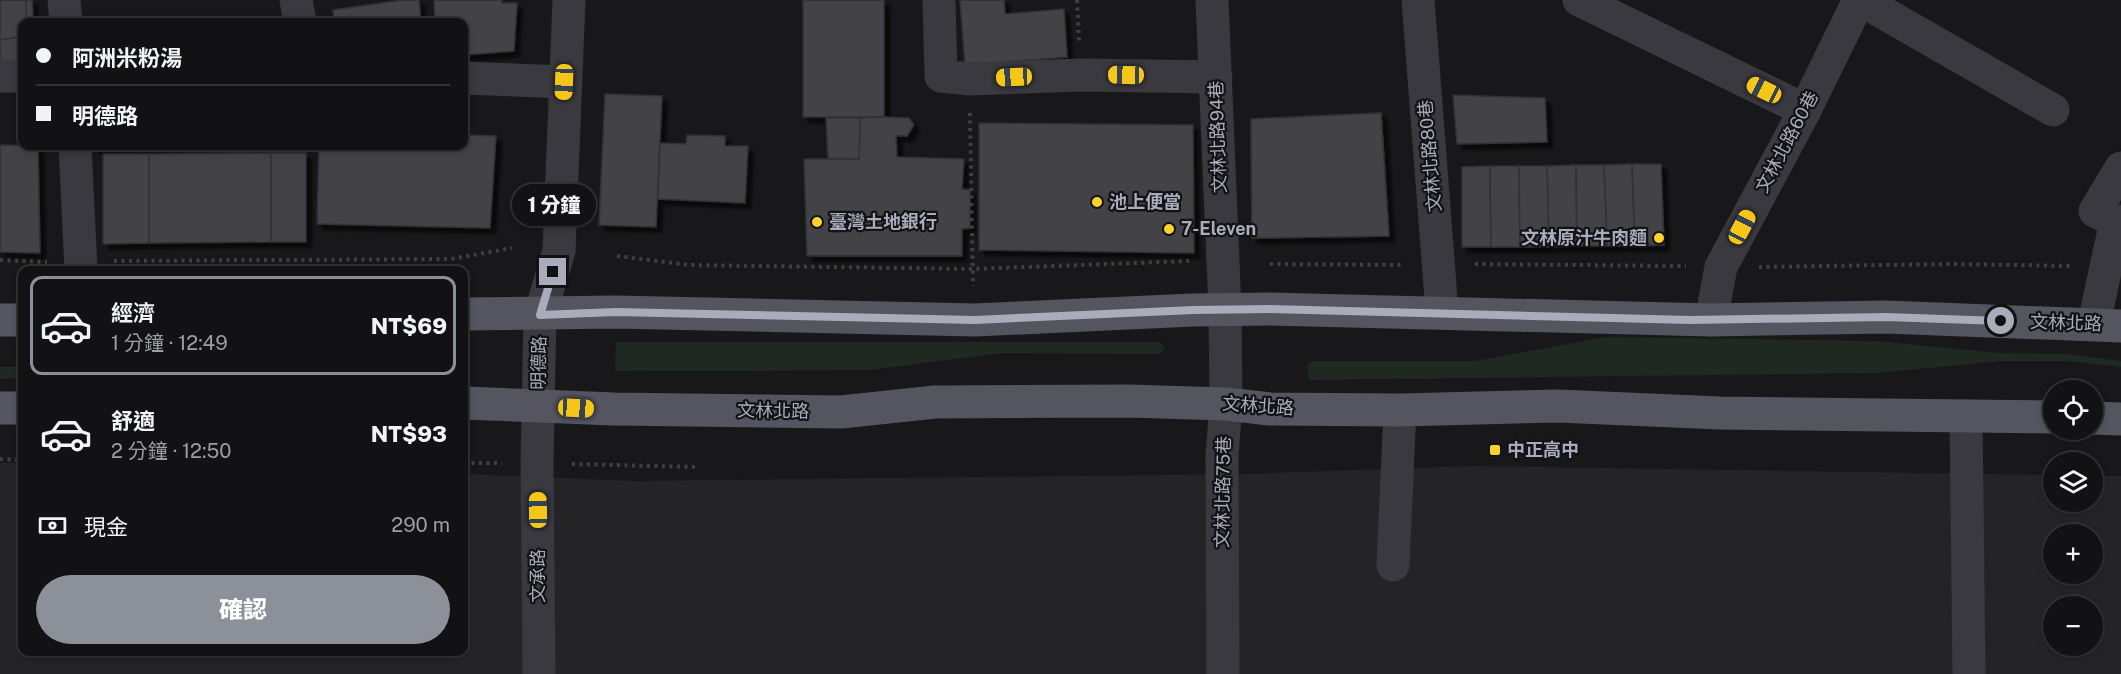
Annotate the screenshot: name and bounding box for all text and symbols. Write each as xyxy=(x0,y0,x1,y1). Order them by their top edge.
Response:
text: 阿洲米粉湯 xyxy=(72,45,182,71)
car xyxy=(554,64,574,100)
car xyxy=(1108,66,1144,84)
car xyxy=(996,67,1032,87)
car xyxy=(1744,74,1784,106)
street label: 文林北路94巷 xyxy=(1205,80,1230,194)
street label: 文林北路60巷 xyxy=(1751,87,1822,196)
street label: 文林北路80巷 xyxy=(1414,99,1445,213)
text: 明德路 xyxy=(72,103,138,129)
callout: 1 分鐘 xyxy=(511,185,595,227)
place label: 池上便當 xyxy=(1109,191,1181,212)
text: 1 分鐘 xyxy=(527,193,581,217)
marker: 池上便當 xyxy=(1090,195,1104,209)
car xyxy=(1726,207,1758,247)
place label: 臺灣土地銀行 xyxy=(829,211,937,232)
marker: 臺灣土地銀行 xyxy=(810,215,824,229)
place label: 7-Eleven xyxy=(1181,218,1256,239)
marker: 7-Eleven xyxy=(1162,222,1176,236)
place label: 文林原汁牛肉麵 xyxy=(1521,227,1647,248)
marker: 文林原汁牛肉麵 xyxy=(1652,231,1666,245)
route end xyxy=(539,258,566,285)
icon: car xyxy=(39,299,93,353)
text: 經濟 xyxy=(111,300,155,326)
route start xyxy=(1987,307,2014,334)
street label: 文林北路 xyxy=(2030,311,2102,334)
text: NT$69 xyxy=(371,313,447,339)
text: 1 分鐘 · 12:49 xyxy=(111,331,228,355)
street label: 明德路 xyxy=(528,336,549,390)
map controls xyxy=(2043,380,2103,656)
button: locate xyxy=(2043,380,2103,440)
street label: 文林北路 xyxy=(1221,393,1295,418)
car xyxy=(558,398,594,418)
street label: 文林北路 xyxy=(737,399,809,422)
icon: car xyxy=(39,407,93,461)
text: 舒適 xyxy=(111,408,155,434)
text: NT$93 xyxy=(371,421,447,447)
street label: 文林北路75巷 xyxy=(1211,436,1234,548)
text: 2 分鐘 · 12:50 xyxy=(111,439,232,463)
place label: 中正高中 xyxy=(1507,439,1579,460)
marker: 中正高中 xyxy=(1488,443,1502,457)
button: layers xyxy=(2043,452,2103,512)
car xyxy=(529,492,547,528)
icon: cash xyxy=(36,509,69,542)
text: 290 m xyxy=(391,513,450,537)
text: 現金 xyxy=(84,514,128,540)
button: + xyxy=(2043,524,2103,584)
street label: 文承路 xyxy=(527,549,548,603)
button: 確認 xyxy=(36,575,450,644)
button: − xyxy=(2043,596,2103,656)

